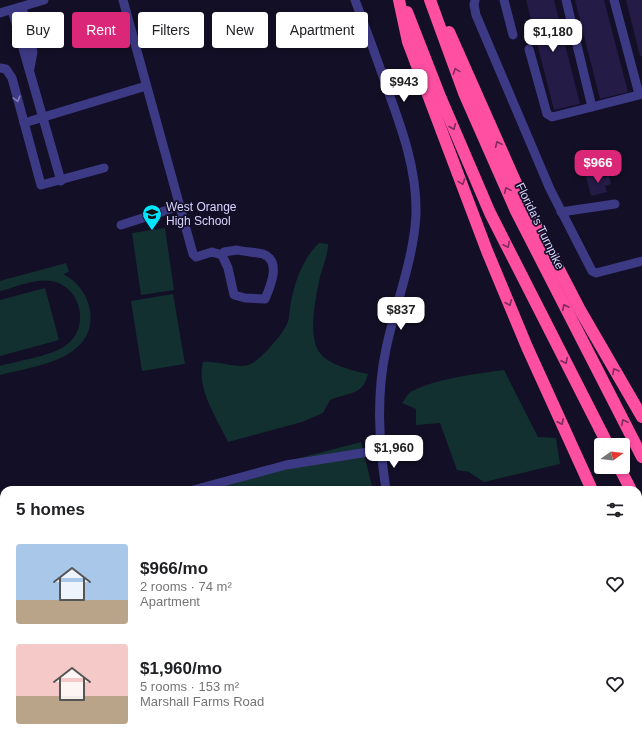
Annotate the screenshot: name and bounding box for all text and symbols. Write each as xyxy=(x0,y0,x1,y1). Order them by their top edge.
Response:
chip: Buy xyxy=(12,12,64,48)
chip: Rent xyxy=(72,12,130,48)
chip: Filters xyxy=(138,12,204,48)
chip: New xyxy=(212,12,268,48)
chip: Apartment xyxy=(276,12,368,48)
pin: $1,180 xyxy=(520,19,586,53)
text: $1,180 xyxy=(533,24,573,39)
one-way arrow xyxy=(452,67,460,74)
pin: $943 xyxy=(380,69,428,103)
text: $943 xyxy=(390,74,418,89)
one-way arrow xyxy=(12,95,21,102)
one-way arrow xyxy=(448,123,456,130)
one-way arrow xyxy=(495,140,503,148)
pin: $966 xyxy=(574,150,622,184)
text: $966 xyxy=(584,155,612,170)
one-way arrow xyxy=(457,179,465,186)
street label: Florida's Turnpike xyxy=(513,181,567,272)
one-way arrow xyxy=(504,187,512,195)
place label: West Orange High School xyxy=(166,200,237,228)
school or university icon: West Orange High School xyxy=(141,203,163,231)
one-way arrow xyxy=(502,241,510,248)
pin: $837 xyxy=(377,297,425,331)
one-way arrow xyxy=(504,300,512,307)
text: $837 xyxy=(387,302,415,317)
one-way arrow xyxy=(562,303,570,311)
one-way arrow xyxy=(560,357,568,364)
one-way arrow xyxy=(613,368,620,375)
one-way arrow xyxy=(556,418,564,426)
one-way arrow xyxy=(621,419,629,426)
pin: $1,960 xyxy=(361,435,427,469)
north arrow xyxy=(594,438,630,474)
map controls xyxy=(594,438,630,474)
text: $1,960 xyxy=(374,440,414,455)
icon: filters xyxy=(604,499,626,521)
text: 5 homes xyxy=(16,500,85,519)
text: $966/mo xyxy=(140,559,208,578)
icon: home xyxy=(48,560,96,608)
icon: heart xyxy=(604,573,626,595)
text: 2 rooms · 74 m² xyxy=(140,579,232,594)
text: Apartment xyxy=(140,594,200,609)
text: $1,960/mo xyxy=(140,659,222,678)
icon: home xyxy=(48,660,96,708)
icon: heart xyxy=(604,673,626,695)
text: 5 rooms · 153 m² xyxy=(140,679,239,694)
text: Marshall Farms Road xyxy=(140,694,264,709)

